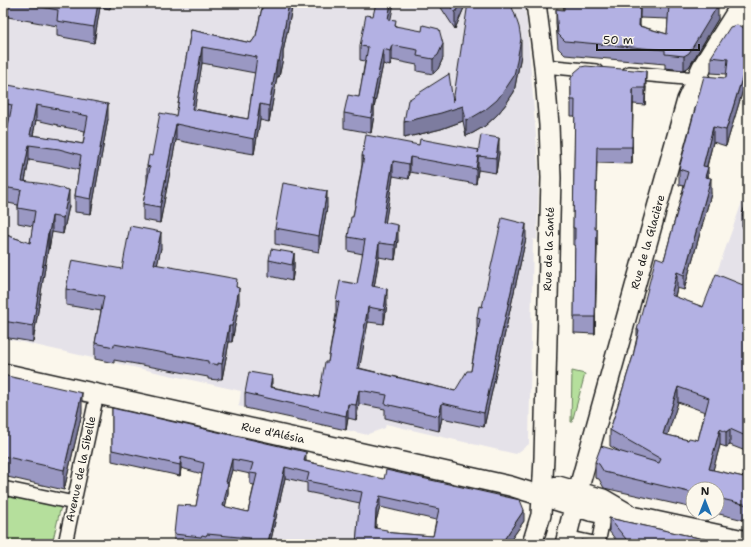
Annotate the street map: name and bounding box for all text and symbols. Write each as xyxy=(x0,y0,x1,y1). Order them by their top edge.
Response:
scale bar xyxy=(597,26,699,52)
text: 50 m xyxy=(603,32,633,48)
street label: Rue de la Glacière xyxy=(627,193,669,291)
street label: Rue de la Santé xyxy=(540,207,558,291)
street label: Avenue de la Sibelle xyxy=(62,415,100,523)
street label: Rue d'Alésia xyxy=(240,419,306,447)
north arrow xyxy=(685,481,725,521)
text: N xyxy=(701,484,710,499)

